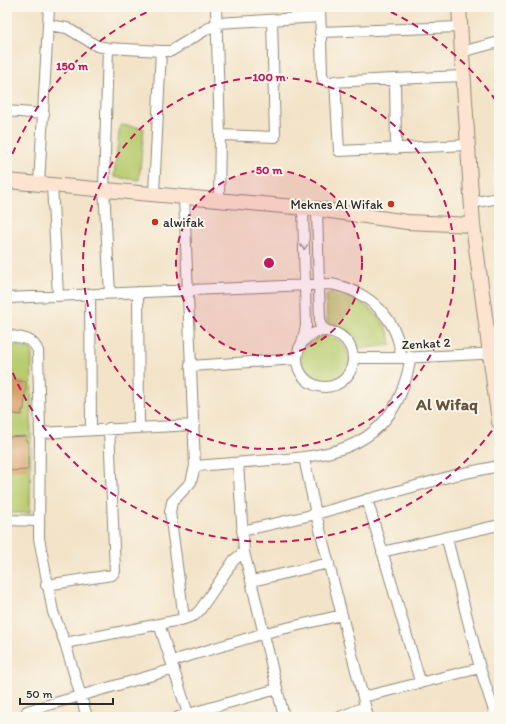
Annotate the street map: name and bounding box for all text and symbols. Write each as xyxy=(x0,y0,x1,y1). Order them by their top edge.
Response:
text: 150 m xyxy=(56,59,89,73)
text: 100 m xyxy=(252,70,286,84)
text: 50 m xyxy=(256,163,283,177)
place label: Meknes Al Wifak xyxy=(291,197,383,212)
marker: Meknes Al Wifak xyxy=(386,199,396,209)
place label: alwifak xyxy=(163,215,204,230)
marker: alwifak xyxy=(150,217,160,227)
one-way arrow xyxy=(300,244,308,250)
centre of rings xyxy=(262,256,276,270)
street label: Zenkat 2 xyxy=(401,335,451,352)
district label: Al Wifaq xyxy=(415,394,478,415)
scale bar xyxy=(20,680,113,706)
text: 50 m xyxy=(26,687,52,701)

